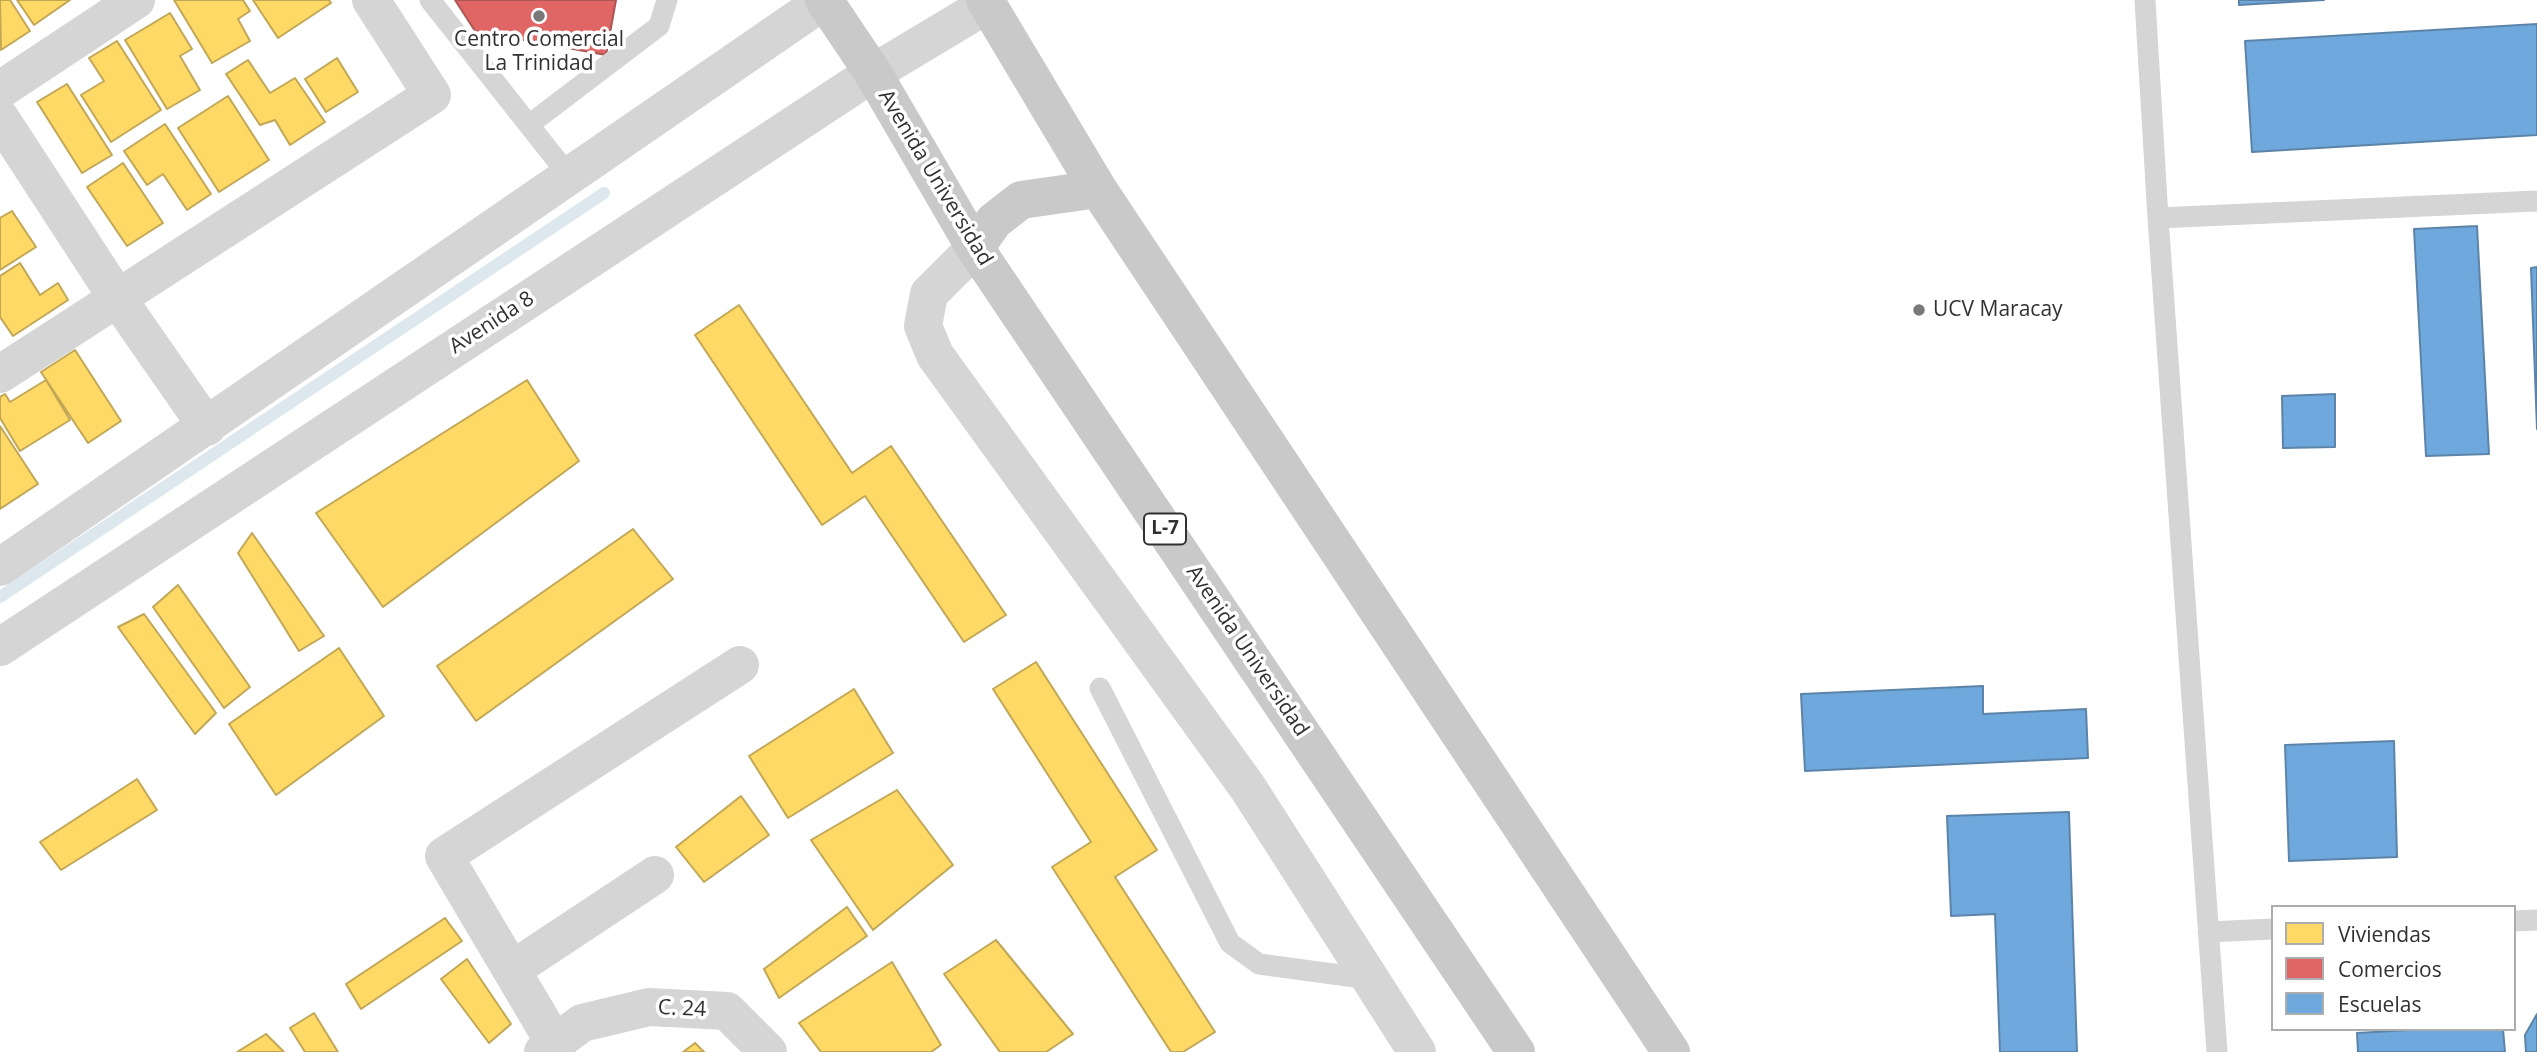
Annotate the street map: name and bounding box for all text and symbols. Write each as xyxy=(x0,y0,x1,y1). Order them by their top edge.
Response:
marker: Centro Comercial La Trinidad xyxy=(531,8,547,24)
place label: Centro Comercial La Trinidad xyxy=(454,27,624,77)
street label: Avenida Universidad xyxy=(873,85,997,271)
street label: Avenida 8 xyxy=(445,286,539,360)
place label: UCV Maracay xyxy=(1933,297,2063,323)
marker: UCV Maracay xyxy=(1911,302,1927,318)
road number: L-7 xyxy=(1144,514,1186,544)
street label: Avenida Universidad xyxy=(1180,561,1314,741)
legend xyxy=(2271,905,2516,1031)
text: Viviendas xyxy=(2338,920,2431,948)
text: Comercios xyxy=(2338,955,2442,983)
text: Escuelas xyxy=(2338,990,2421,1018)
street label: C. 24 xyxy=(657,995,707,1023)

